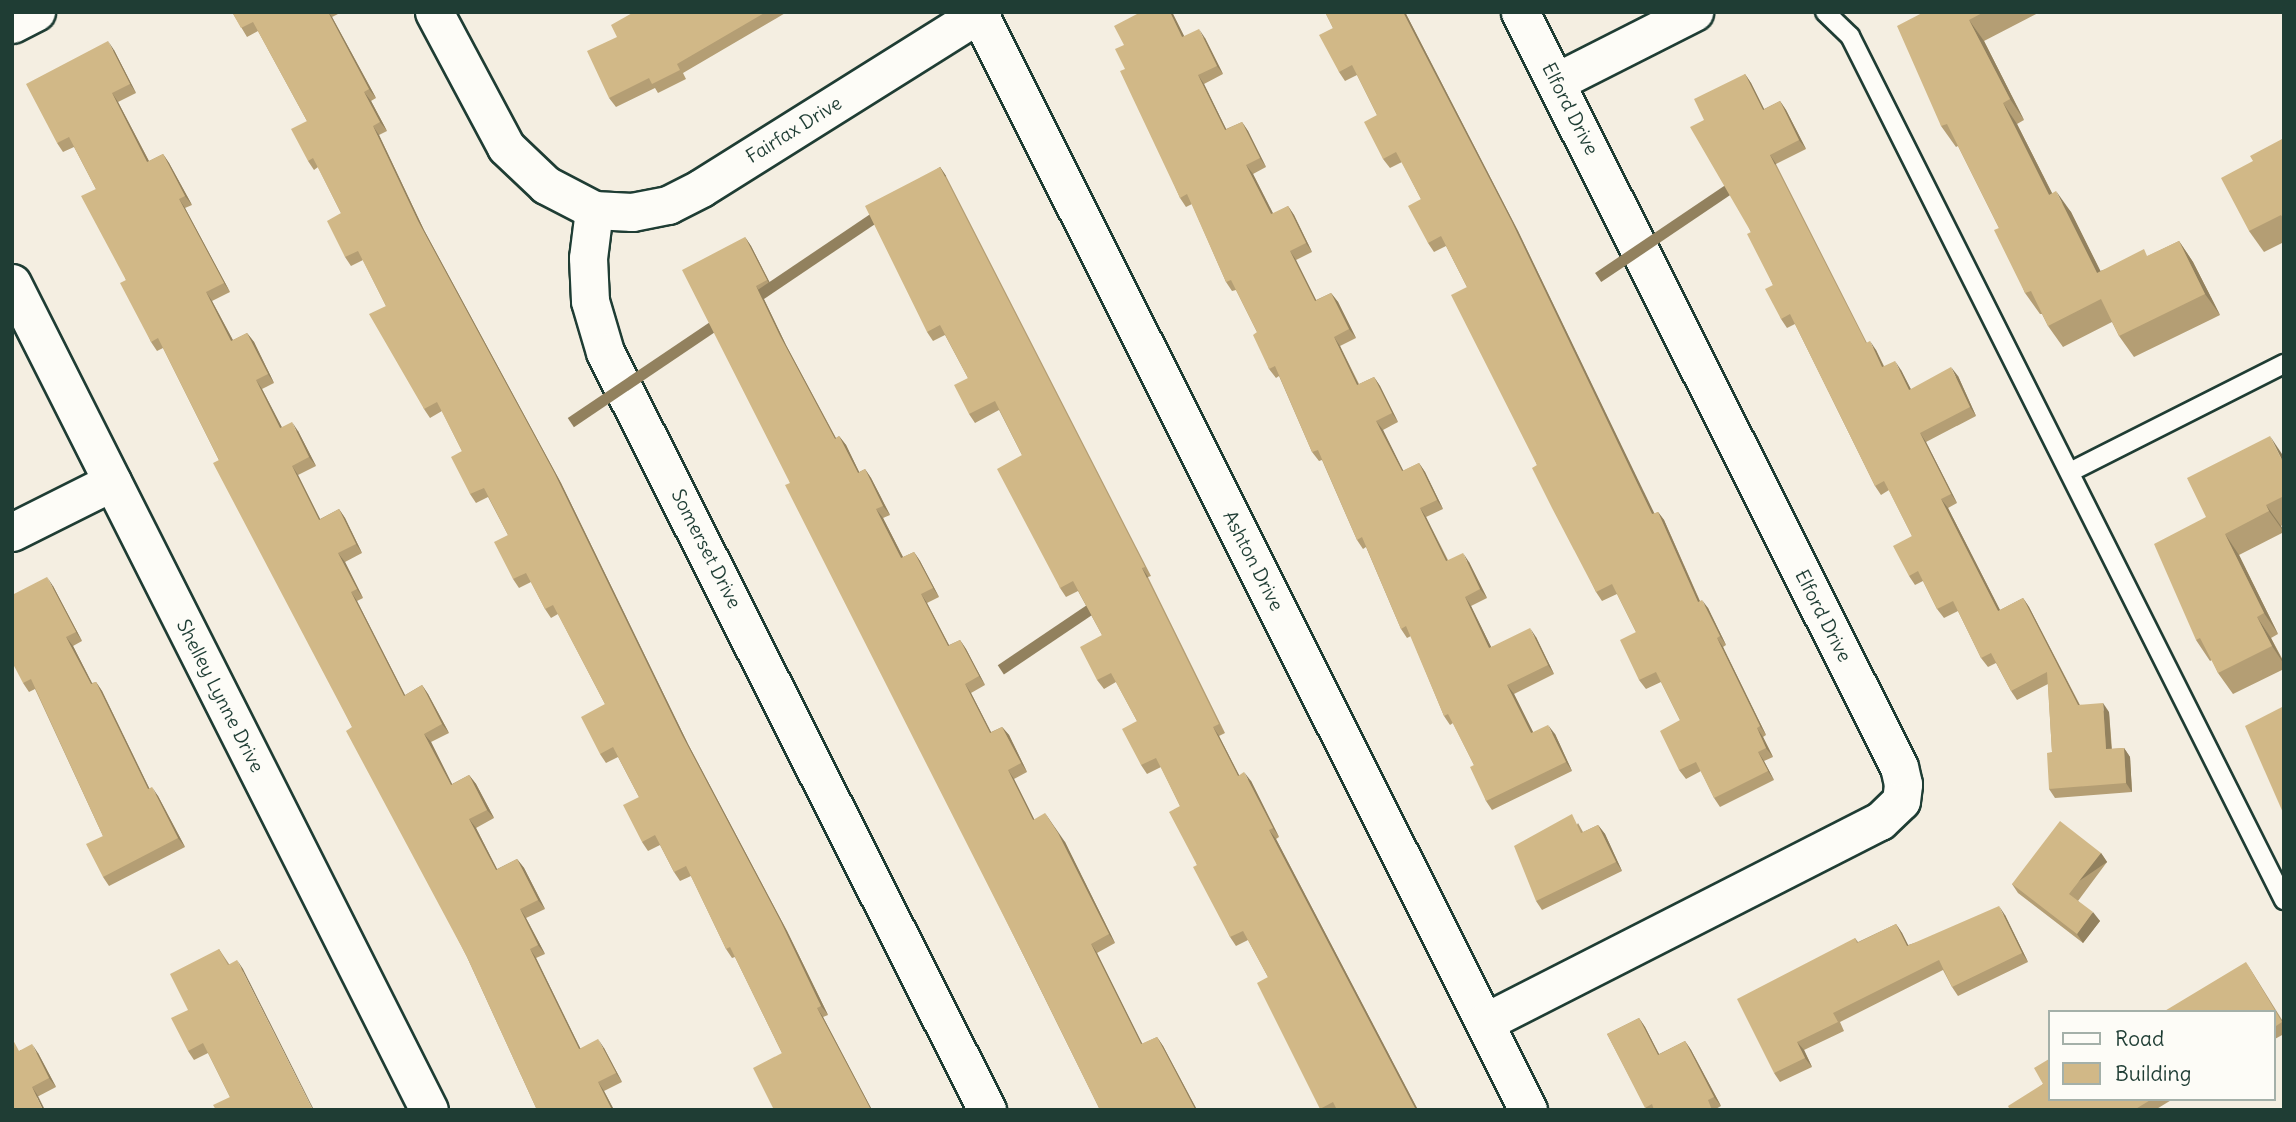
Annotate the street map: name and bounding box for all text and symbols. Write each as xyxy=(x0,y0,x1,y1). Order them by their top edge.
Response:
street label: Elford Drive xyxy=(1537,59,1603,159)
street label: Fairfax Drive xyxy=(742,92,846,168)
street label: Somerset Drive xyxy=(666,486,746,612)
street label: Ashton Drive xyxy=(1218,507,1288,615)
street label: Elford Drive xyxy=(1790,566,1856,666)
street label: Shelley Lynne Drive xyxy=(172,616,268,776)
legend xyxy=(2048,1010,2275,1101)
text: Road xyxy=(2115,1025,2164,1052)
text: Building xyxy=(2115,1060,2191,1087)

